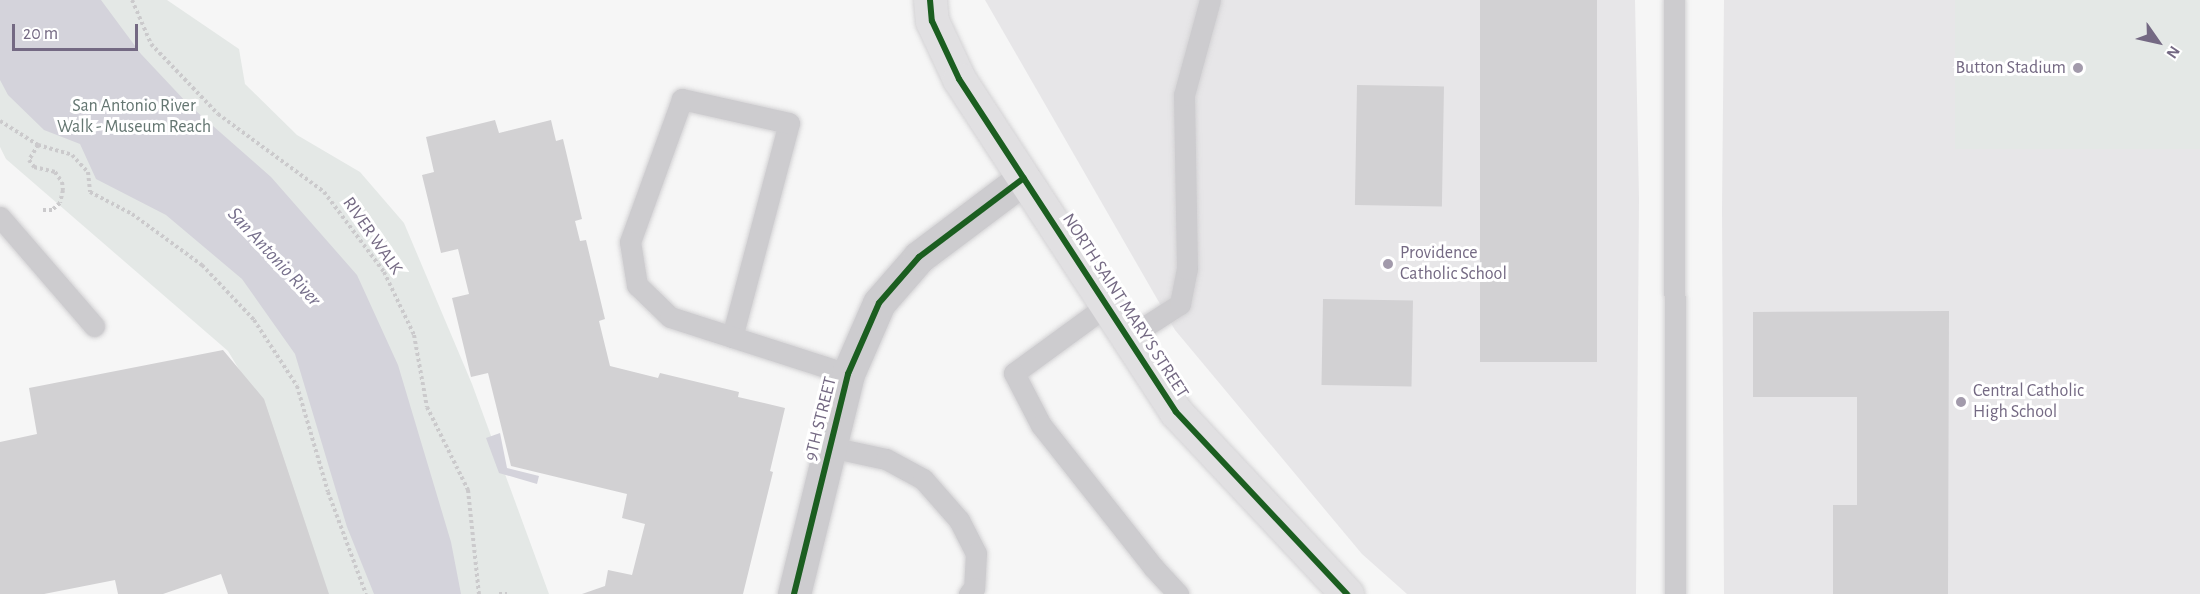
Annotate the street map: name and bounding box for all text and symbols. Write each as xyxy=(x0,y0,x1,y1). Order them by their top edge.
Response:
scale bar xyxy=(15,12,141,50)
north arrow xyxy=(2128,12,2188,72)
text: 20 m xyxy=(23,25,58,43)
text: N xyxy=(2163,43,2183,61)
place label: Button Stadium xyxy=(1955,57,2066,79)
marker: Button Stadium xyxy=(2071,61,2085,75)
park label: San Antonio River Walk - Museum Reach xyxy=(57,96,211,138)
street label: RIVER WALK xyxy=(337,193,407,279)
water label: San Antonio River xyxy=(222,203,326,311)
street label: NORTH SAINT MARY'S STREET xyxy=(1057,210,1193,402)
place label: Providence Catholic School xyxy=(1400,243,1507,286)
marker: Providence Catholic School xyxy=(1381,257,1395,271)
street label: 9TH STREET xyxy=(800,375,842,463)
place label: Central Catholic High School xyxy=(1973,381,2084,424)
marker: Central Catholic High School xyxy=(1954,395,1968,409)

